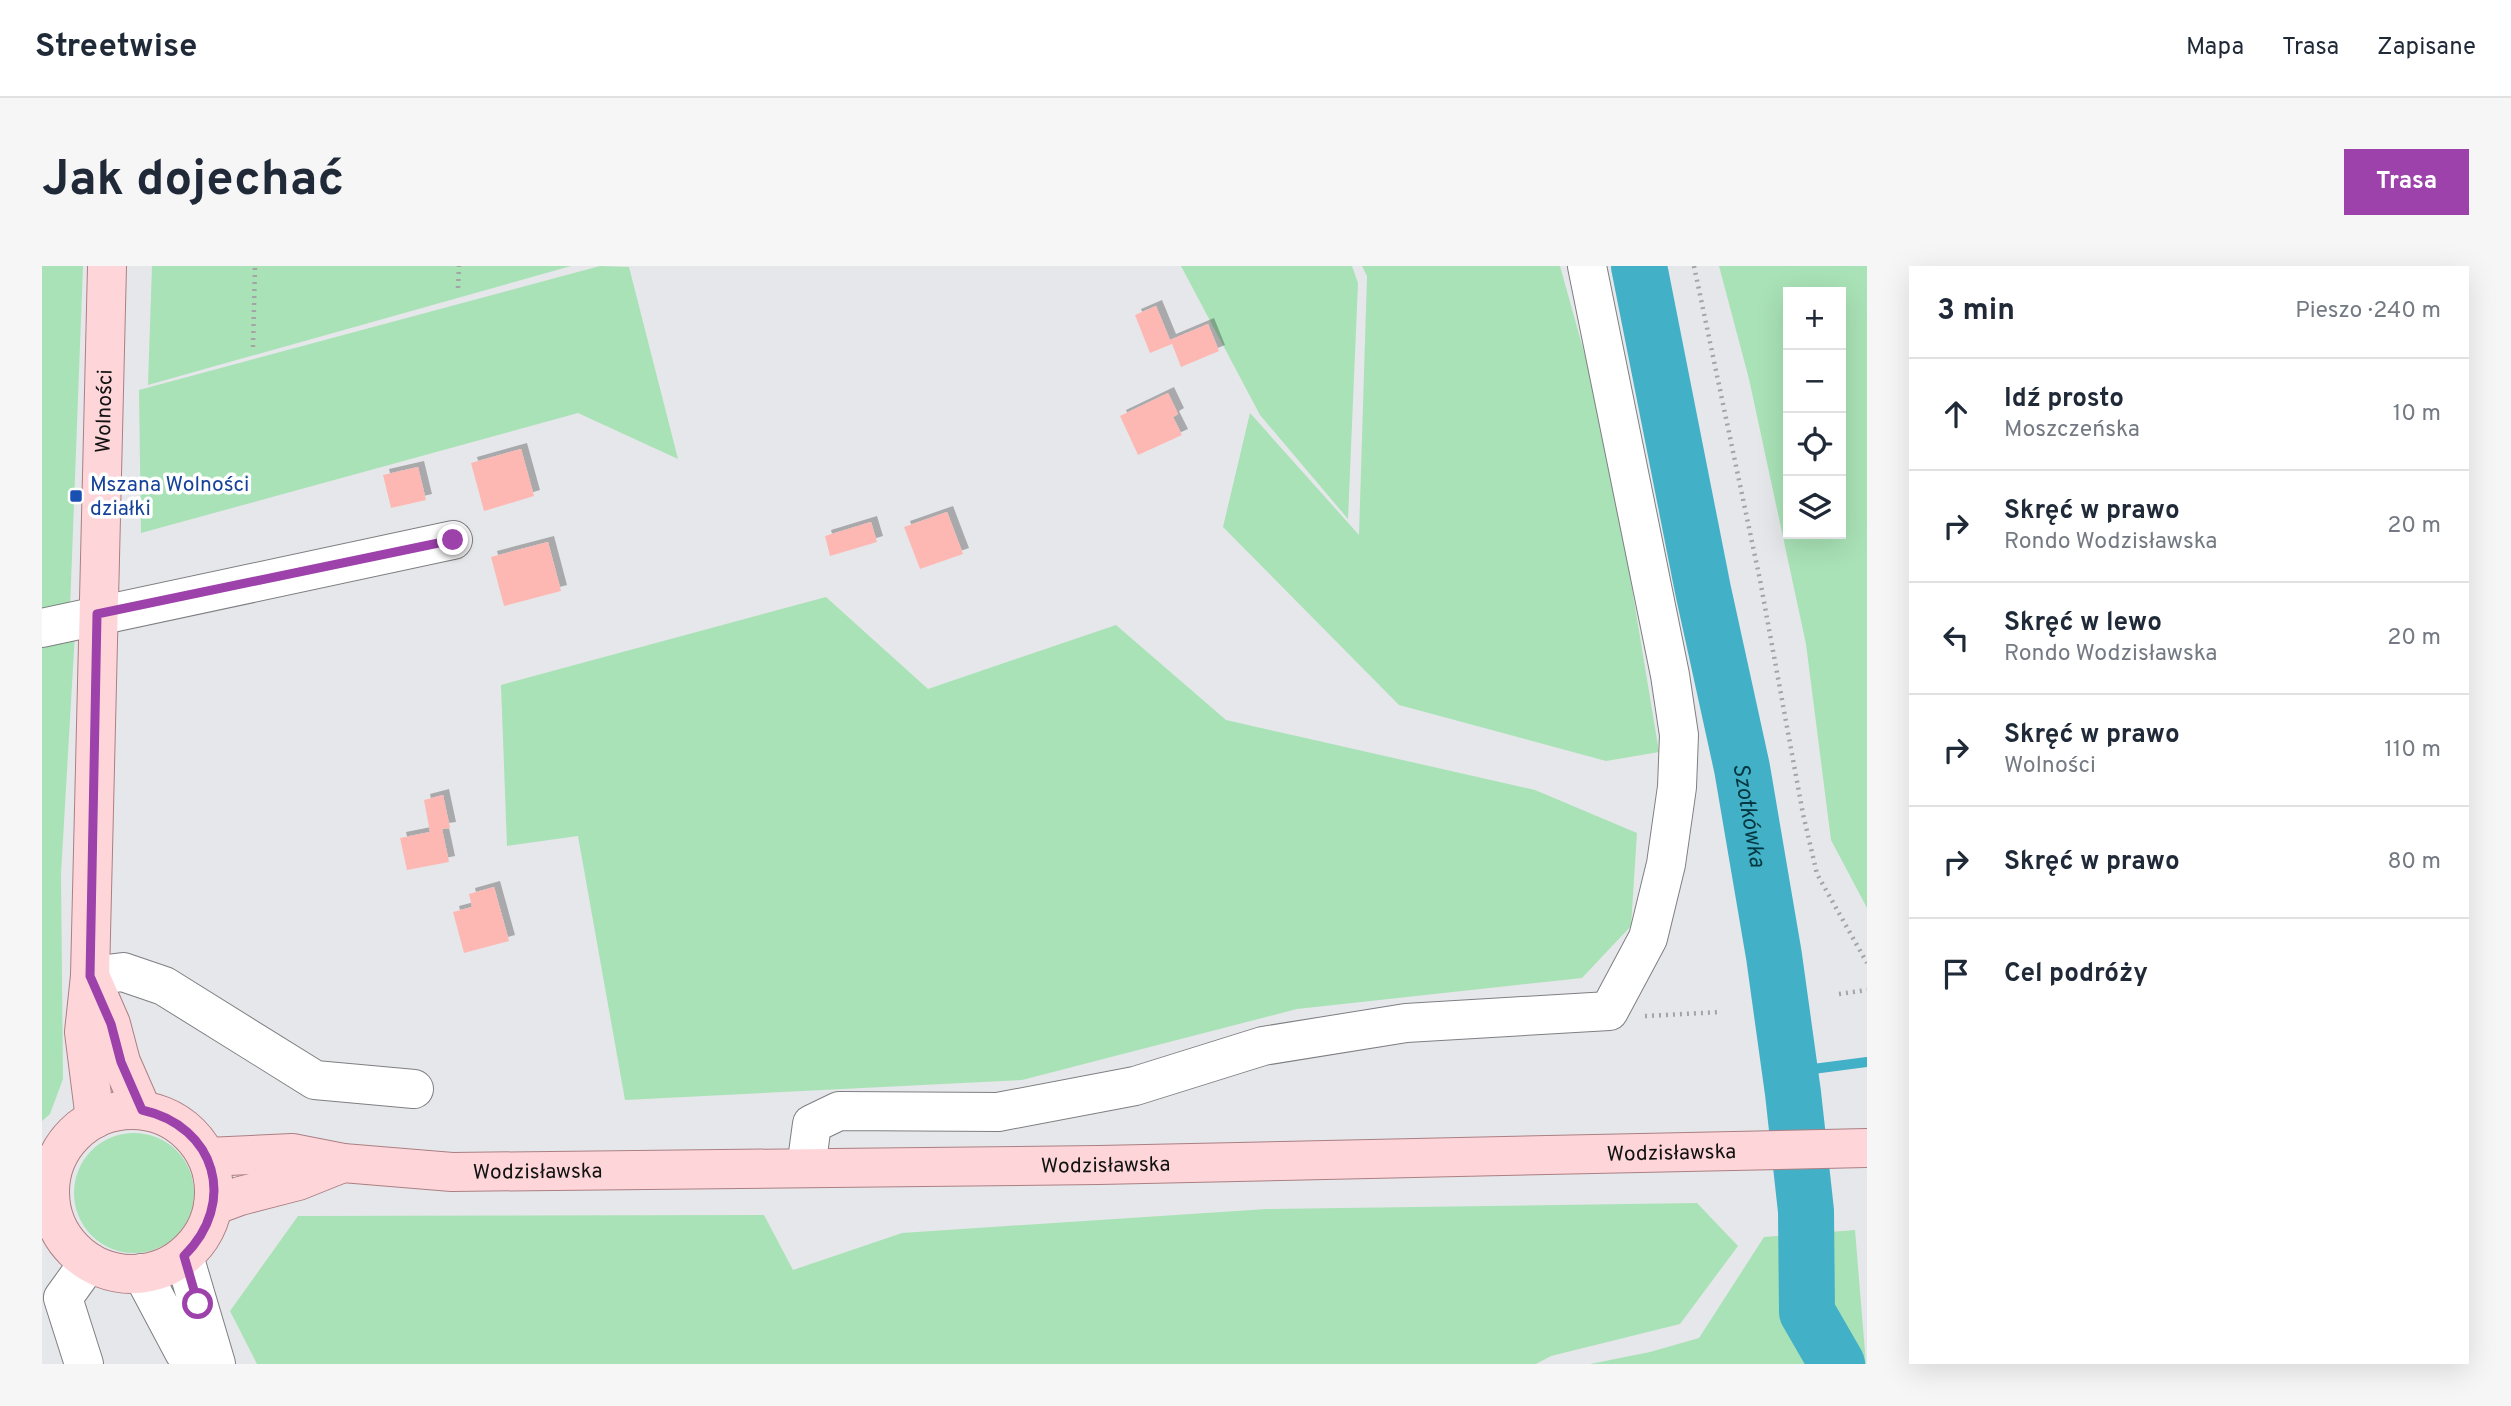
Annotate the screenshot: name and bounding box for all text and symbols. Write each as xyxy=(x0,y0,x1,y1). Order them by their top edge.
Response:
text: Streetwise xyxy=(35,27,197,69)
text: Mapa xyxy=(2186,33,2244,63)
text: Trasa xyxy=(2282,33,2339,63)
text: Zapisane xyxy=(2377,33,2476,63)
button: Trasa xyxy=(2344,149,2469,215)
text: Jak dojechać xyxy=(42,151,344,213)
map controls xyxy=(1783,287,1846,539)
button: + xyxy=(1783,287,1846,350)
text: 3 min xyxy=(1937,293,2015,330)
text: Pieszo · 240 m xyxy=(2295,297,2441,326)
button: − xyxy=(1783,350,1846,413)
street label: Wolności xyxy=(91,369,120,453)
text: Idź prosto xyxy=(2004,383,2124,416)
icon: ahead xyxy=(1937,395,1975,433)
text: 10 m xyxy=(2393,400,2441,429)
button: locate xyxy=(1783,413,1846,476)
text: Moszczeńska xyxy=(2004,416,2140,445)
place label: Mszana Wolności działki xyxy=(90,472,249,523)
button: layers xyxy=(1783,476,1846,539)
marker: Mszana Wolności działki xyxy=(68,488,84,504)
text: Skręć w prawo xyxy=(2004,495,2180,528)
icon: right xyxy=(1937,507,1975,545)
text: 20 m xyxy=(2387,512,2441,541)
route end xyxy=(437,524,468,555)
text: Rondo Wodzisławska xyxy=(2004,528,2217,557)
text: Skręć w lewo xyxy=(2004,607,2162,640)
icon: left xyxy=(1937,619,1975,657)
text: 20 m xyxy=(2387,624,2441,653)
text: Rondo Wodzisławska xyxy=(2004,640,2217,669)
text: Skręć w prawo xyxy=(2004,719,2180,752)
icon: right xyxy=(1937,731,1975,769)
text: 110 m xyxy=(2384,736,2441,765)
text: Wolności xyxy=(2004,752,2096,781)
water label: Szotkówka xyxy=(1724,761,1771,870)
icon: right xyxy=(1937,843,1975,881)
text: Skręć w prawo xyxy=(2004,846,2180,879)
text: 80 m xyxy=(2388,848,2441,877)
icon: arrive xyxy=(1937,955,1975,993)
text: Cel podróży xyxy=(2004,958,2148,991)
street label: Wodzisławska xyxy=(1606,1139,1737,1169)
street label: Wodzisławska xyxy=(1041,1151,1171,1181)
street label: Wodzisławska xyxy=(473,1158,603,1187)
route start xyxy=(182,1288,213,1319)

